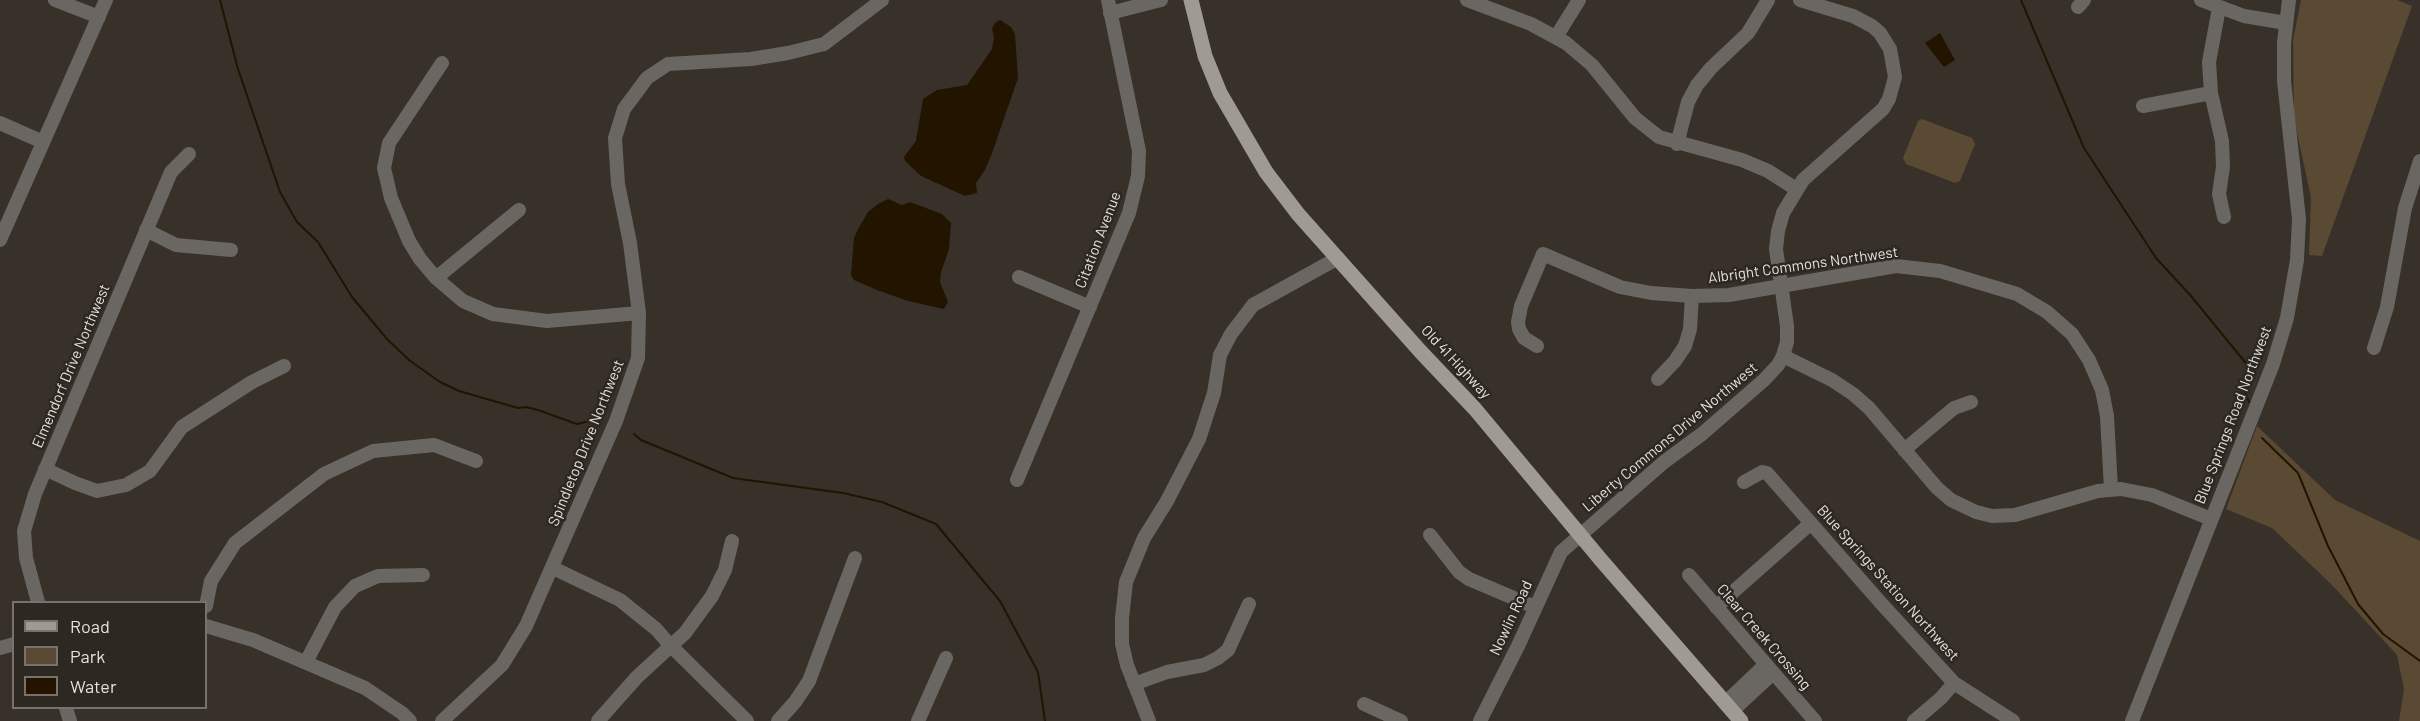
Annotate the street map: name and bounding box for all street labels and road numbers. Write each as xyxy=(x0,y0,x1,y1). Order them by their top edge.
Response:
street label: Citation Avenue xyxy=(1071,189,1125,291)
street label: Albright Commons Northwest xyxy=(1707,243,1899,287)
street label: Elmendorf Drive Northwest xyxy=(28,281,114,451)
street label: Old 41 Highway xyxy=(1417,322,1495,402)
street label: Blue Springs Road Northwest xyxy=(2191,324,2275,506)
street label: Spindletop Drive Northwest xyxy=(544,357,628,529)
street label: Liberty Commons Drive Northwest xyxy=(1579,358,1761,516)
street label: Blue Springs Station Northwest xyxy=(1813,501,1963,665)
street label: Nowlin Road xyxy=(1486,578,1536,658)
street label: Clear Creek Crossing xyxy=(1713,580,1815,694)

